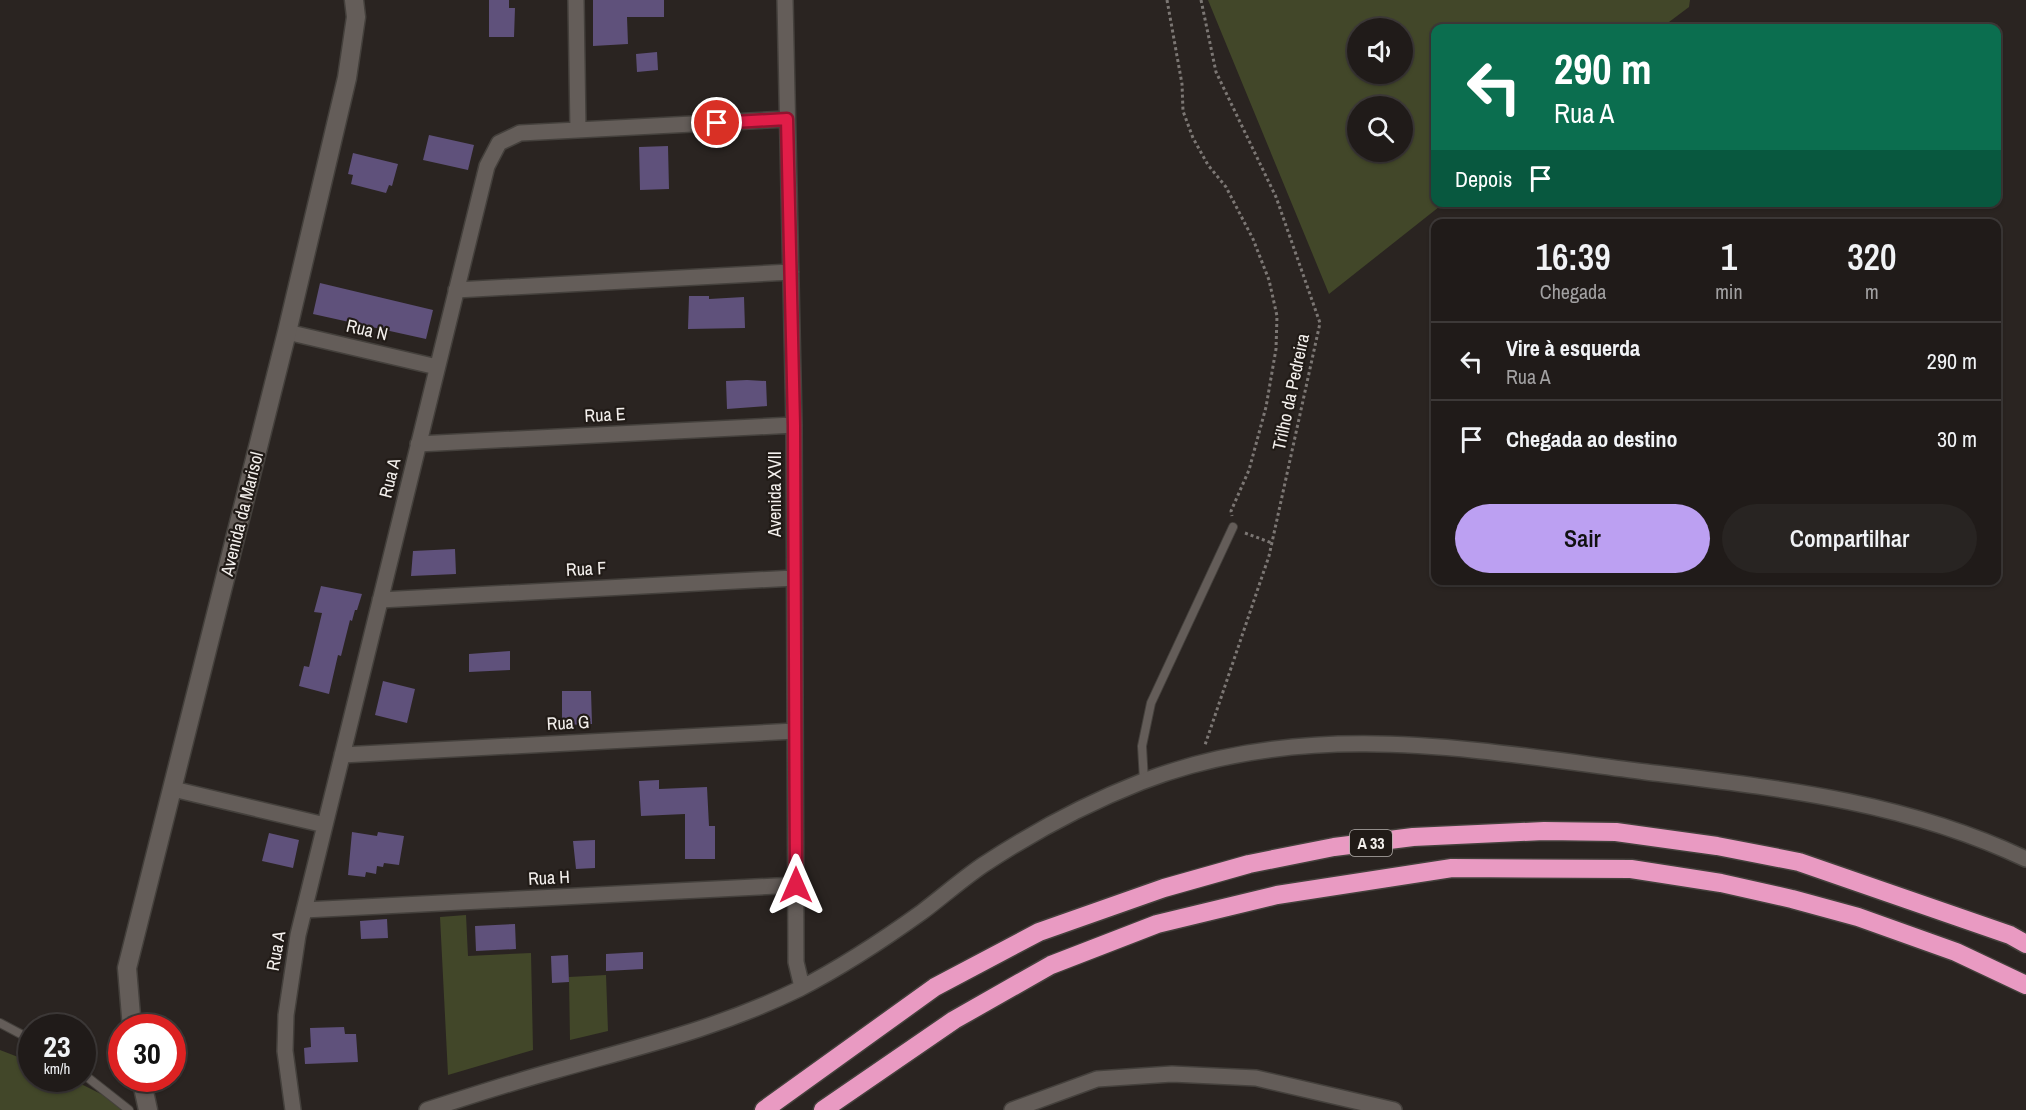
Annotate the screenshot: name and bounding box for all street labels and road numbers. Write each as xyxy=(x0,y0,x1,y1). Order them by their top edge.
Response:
street label: Rua N xyxy=(344,313,390,346)
street label: Trilho da Pedreira xyxy=(1266,331,1315,452)
street label: Rua E xyxy=(584,401,626,428)
street label: Avenida da Marisol xyxy=(214,449,269,579)
street label: Avenida XVII xyxy=(762,451,787,538)
street label: Rua A xyxy=(373,455,407,500)
street label: Rua F xyxy=(565,555,607,582)
street label: Rua G xyxy=(546,709,590,736)
road number: A 33 xyxy=(1350,830,1392,856)
street label: Rua H xyxy=(527,864,571,891)
street label: Rua A xyxy=(260,929,291,973)

